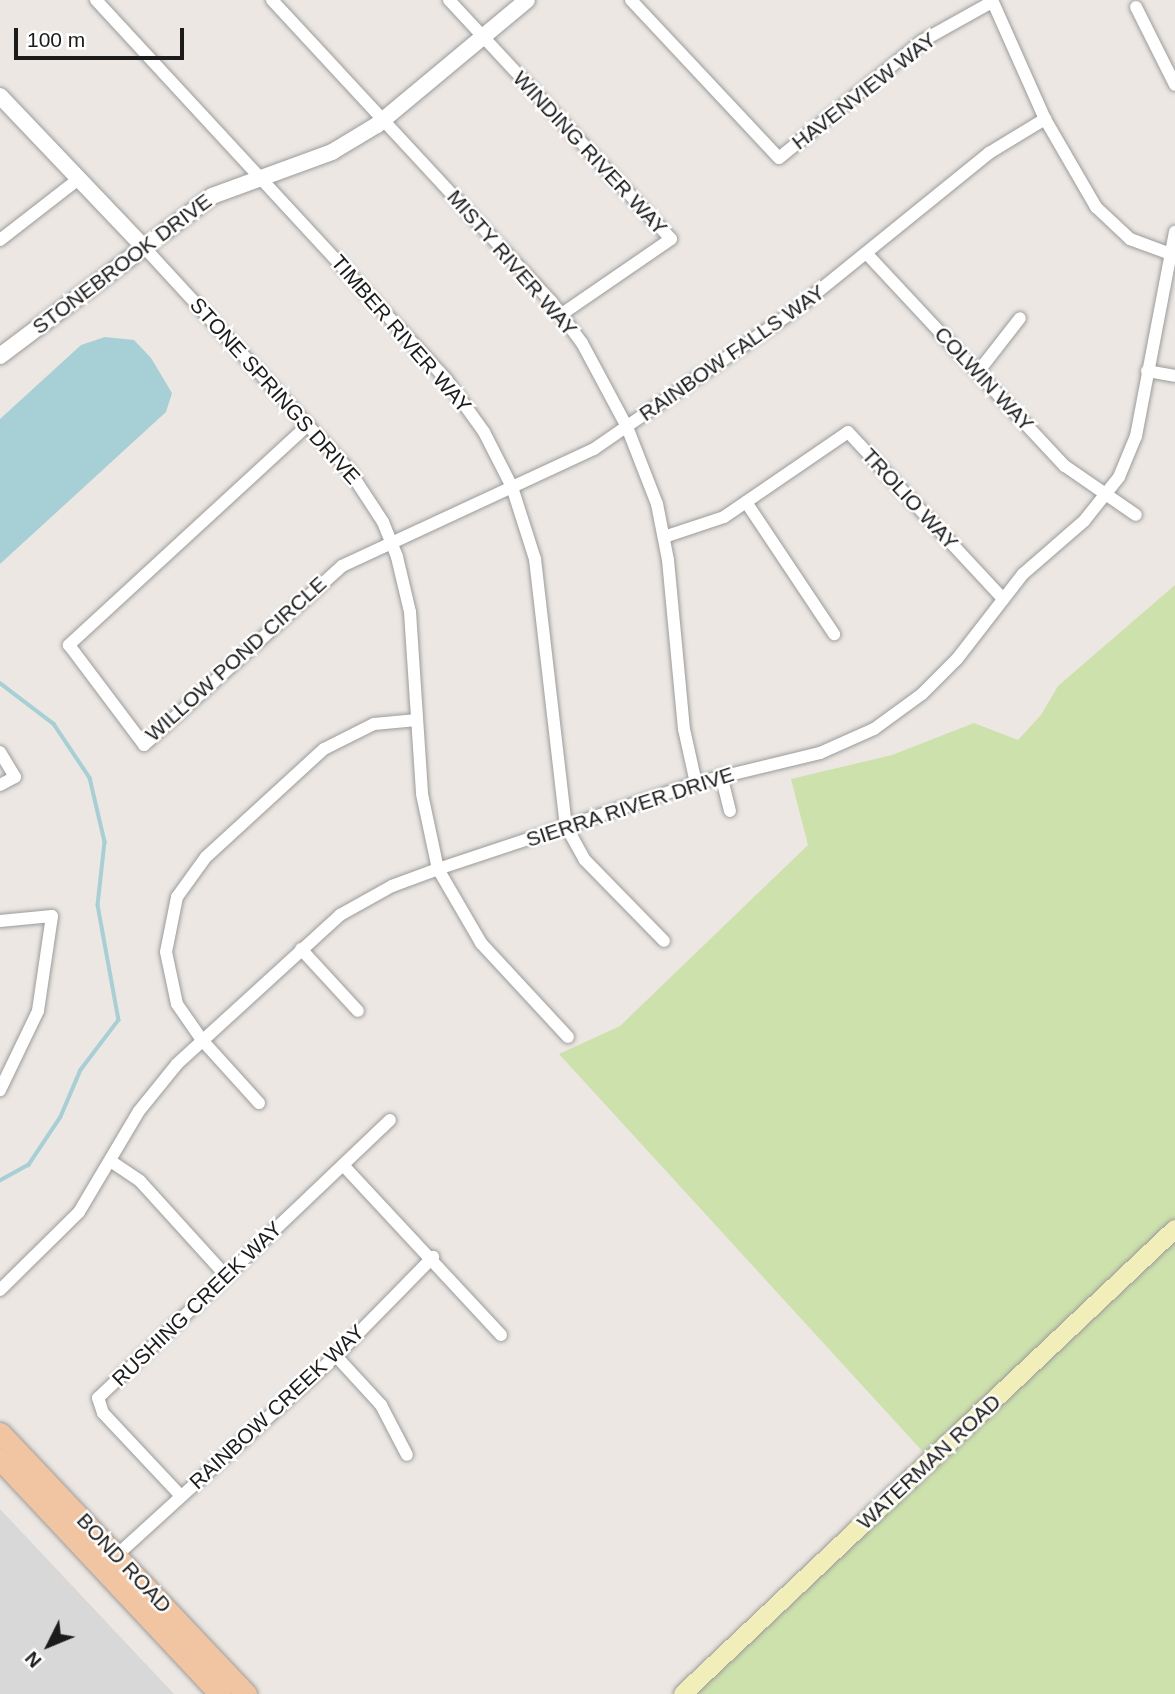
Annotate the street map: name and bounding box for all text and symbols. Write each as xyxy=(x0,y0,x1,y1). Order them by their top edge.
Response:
scale bar xyxy=(18,14,187,58)
street label: HAVENVIEW WAY xyxy=(787,27,941,155)
text: 100 m xyxy=(27,28,85,51)
street label: WINDING RIVER WAY xyxy=(508,66,672,240)
street label: MISTY RIVER WAY xyxy=(442,185,582,341)
street label: STONEBROOK DRIVE xyxy=(27,188,217,340)
street label: TIMBER RIVER WAY xyxy=(326,250,476,418)
street label: RAINBOW FALLS WAY xyxy=(634,279,830,427)
street label: STONE SPRINGS DRIVE xyxy=(185,293,365,489)
street label: COLWIN WAY xyxy=(929,321,1039,437)
street label: TROLIO WAY xyxy=(857,443,963,555)
street label: WILLOW POND CIRCLE xyxy=(140,571,332,747)
street label: SIERRA RIVER DRIVE xyxy=(522,761,738,853)
street label: RUSHING CREEK WAY xyxy=(107,1216,287,1392)
street label: RAINBOW CREEK WAY xyxy=(184,1319,370,1495)
street label: WATERMAN ROAD xyxy=(852,1389,1006,1535)
street label: BOND ROAD xyxy=(71,1508,177,1618)
north arrow xyxy=(14,1610,84,1680)
text: N xyxy=(21,1647,46,1672)

